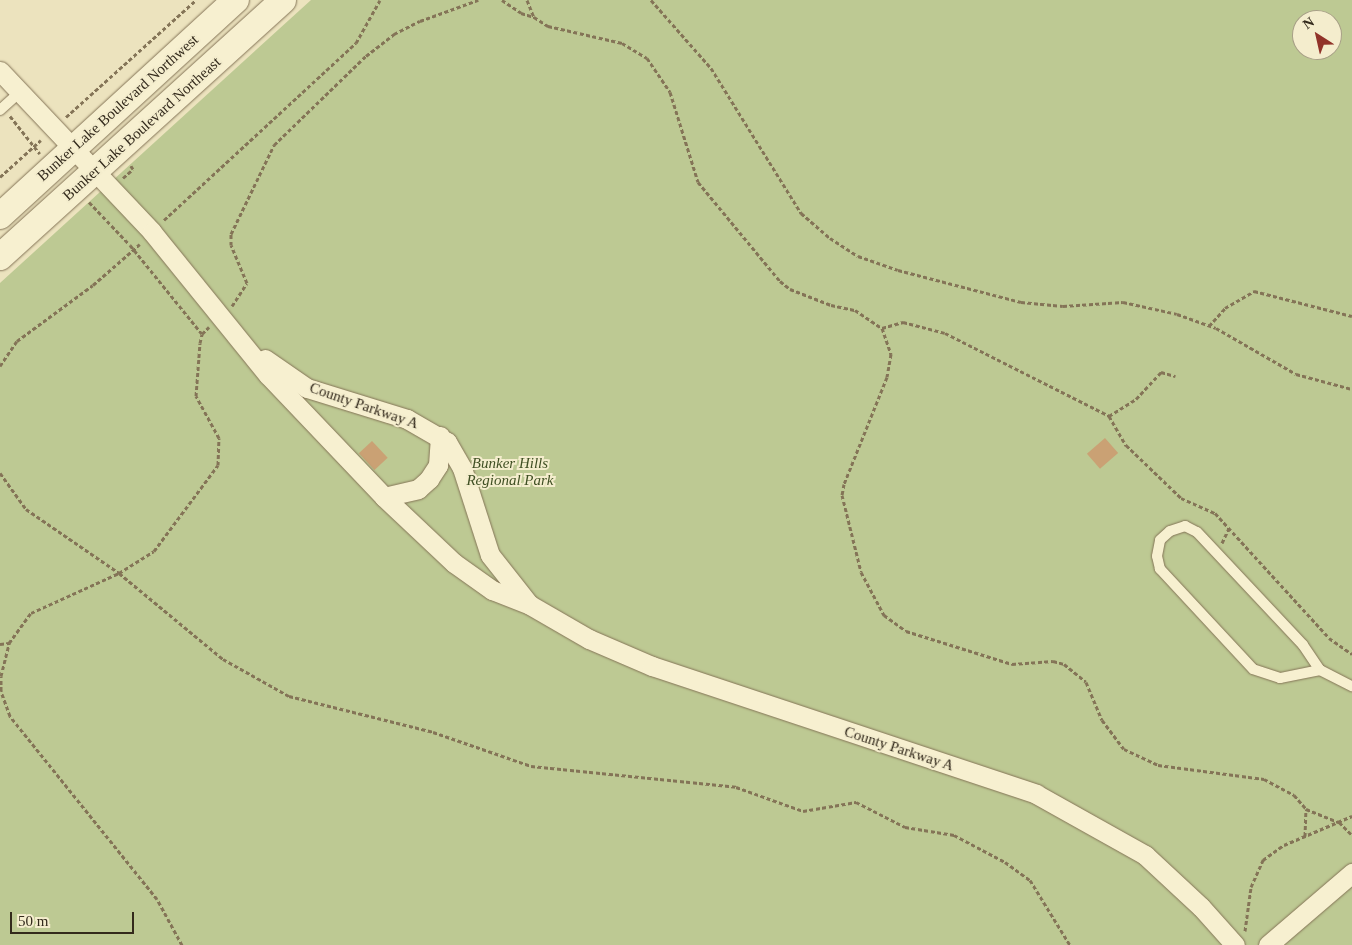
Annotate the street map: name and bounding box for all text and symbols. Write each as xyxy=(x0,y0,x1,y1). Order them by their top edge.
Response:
north arrow xyxy=(1292,10,1342,60)
text: N xyxy=(1300,14,1317,32)
street label: Bunker Lake Boulevard Northwest xyxy=(34,31,202,185)
street label: Bunker Lake Boulevard Northeast xyxy=(59,53,225,205)
street label: County Parkway A xyxy=(307,379,421,433)
park label: Bunker Hills Regional Park xyxy=(466,454,554,489)
street label: County Parkway A xyxy=(842,723,956,775)
scale bar xyxy=(12,902,136,934)
text: 50 m xyxy=(18,913,48,929)

